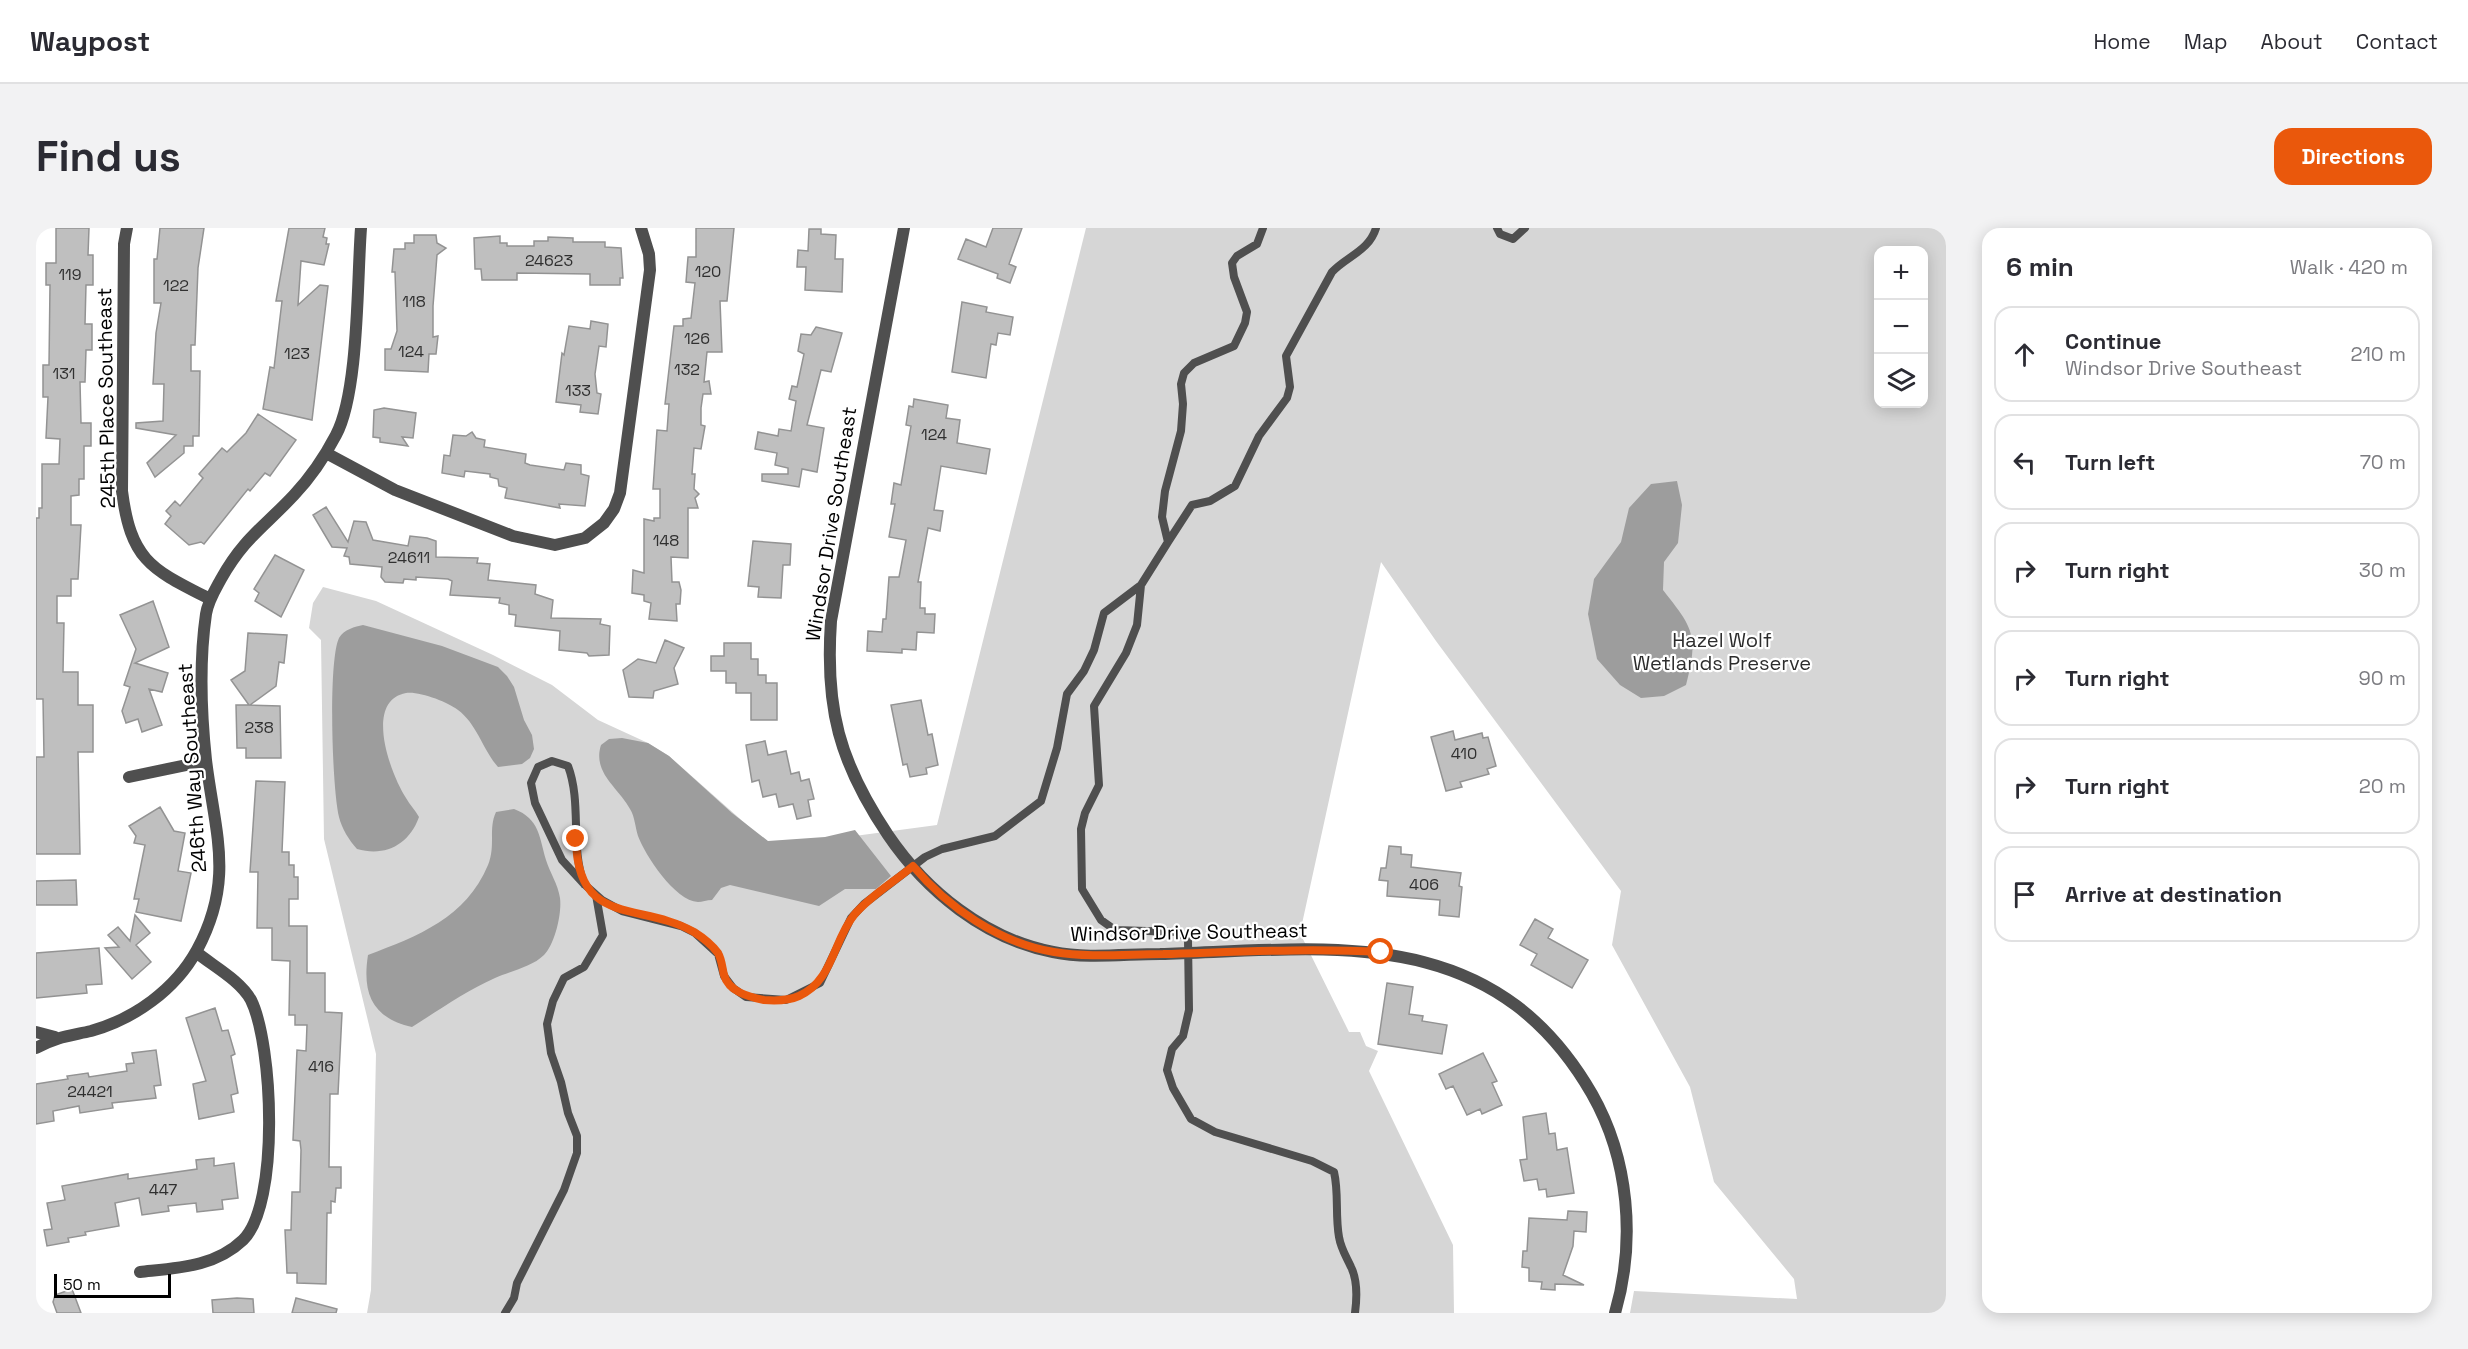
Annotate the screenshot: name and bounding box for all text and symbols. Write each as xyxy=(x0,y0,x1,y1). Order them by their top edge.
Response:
text: Waypost xyxy=(30,23,150,59)
text: Home xyxy=(2093,28,2151,55)
text: Map xyxy=(2184,28,2228,55)
text: About xyxy=(2261,28,2323,55)
text: Contact xyxy=(2356,28,2438,55)
button: Directions xyxy=(2274,128,2432,185)
text: Find us xyxy=(36,130,181,183)
map controls xyxy=(1874,246,1928,408)
button: + xyxy=(1874,246,1928,300)
house number: 24623 xyxy=(525,250,573,271)
text: 6 min xyxy=(2006,250,2074,284)
text: Walk · 420 m xyxy=(2290,254,2408,280)
house number: 120 xyxy=(695,261,721,282)
house number: 119 xyxy=(58,264,82,285)
house number: 122 xyxy=(163,275,189,296)
street label: 245th Place Southeast xyxy=(91,287,121,509)
house number: 118 xyxy=(402,291,426,312)
button: − xyxy=(1874,300,1928,354)
text: Continue xyxy=(2065,327,2161,355)
house number: 126 xyxy=(684,328,710,349)
icon: ahead xyxy=(2008,338,2041,371)
house number: 124 xyxy=(398,341,424,362)
text: 210 m xyxy=(2350,341,2406,367)
house number: 123 xyxy=(284,343,310,364)
button: layers xyxy=(1874,354,1928,408)
text: Windsor Drive Southeast xyxy=(2065,355,2302,381)
house number: 132 xyxy=(674,359,700,380)
house number: 131 xyxy=(53,363,75,384)
house number: 133 xyxy=(565,380,591,401)
street label: Windsor Drive Southeast xyxy=(800,405,862,643)
house number: 124 xyxy=(921,424,947,445)
icon: left xyxy=(2008,446,2041,479)
text: Turn left xyxy=(2065,448,2155,476)
text: 70 m xyxy=(2360,449,2406,475)
house number: 148 xyxy=(653,530,679,551)
house number: 24611 xyxy=(388,547,430,568)
icon: right xyxy=(2008,554,2041,587)
text: Turn right xyxy=(2065,556,2170,584)
text: 30 m xyxy=(2359,557,2406,583)
park label: Hazel Wolf Wetlands Preserve xyxy=(1633,627,1811,676)
icon: right xyxy=(2008,662,2041,695)
street label: 246th Way Southeast xyxy=(172,663,212,873)
text: Turn right xyxy=(2065,664,2170,692)
text: 90 m xyxy=(2359,665,2406,691)
house number: 238 xyxy=(244,717,274,738)
house number: 410 xyxy=(1451,743,1477,764)
icon: right xyxy=(2008,770,2041,803)
text: Turn right xyxy=(2065,772,2170,800)
text: 20 m xyxy=(2359,773,2406,799)
route end xyxy=(562,825,588,851)
house number: 406 xyxy=(1409,874,1439,895)
icon: arrive xyxy=(2008,878,2041,911)
text: Arrive at destination xyxy=(2065,880,2282,908)
street label: Windsor Drive Southeast xyxy=(1070,917,1308,947)
route start xyxy=(1367,938,1393,964)
house number: 416 xyxy=(308,1056,334,1077)
house number: 24421 xyxy=(67,1081,113,1102)
house number: 447 xyxy=(149,1179,177,1200)
scale bar xyxy=(54,1271,171,1298)
text: 50 m xyxy=(63,1274,101,1295)

